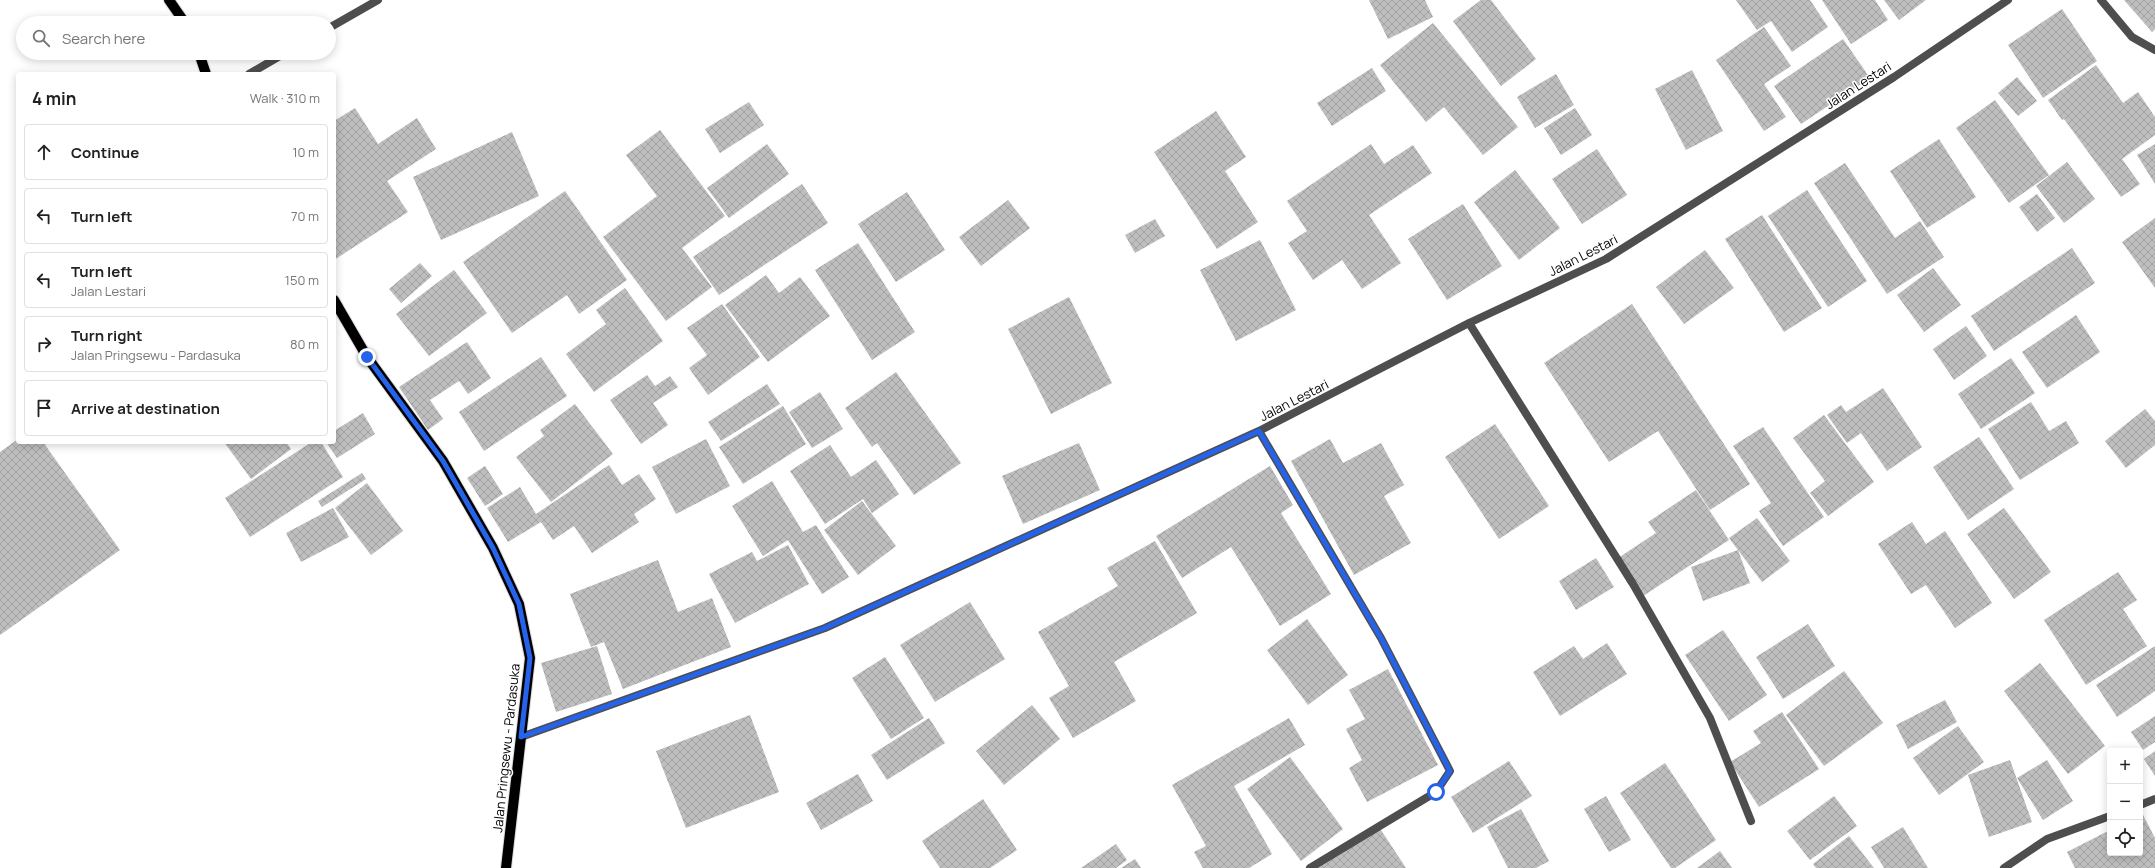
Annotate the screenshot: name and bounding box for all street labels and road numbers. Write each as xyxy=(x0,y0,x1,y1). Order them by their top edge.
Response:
street label: Jalan Lestari xyxy=(1822,57,1894,113)
street label: Jalan Lestari xyxy=(1545,230,1621,280)
street label: Jalan Lestari xyxy=(1256,375,1332,425)
street label: Jalan Pringsewu - Pardasuka xyxy=(488,663,524,833)

